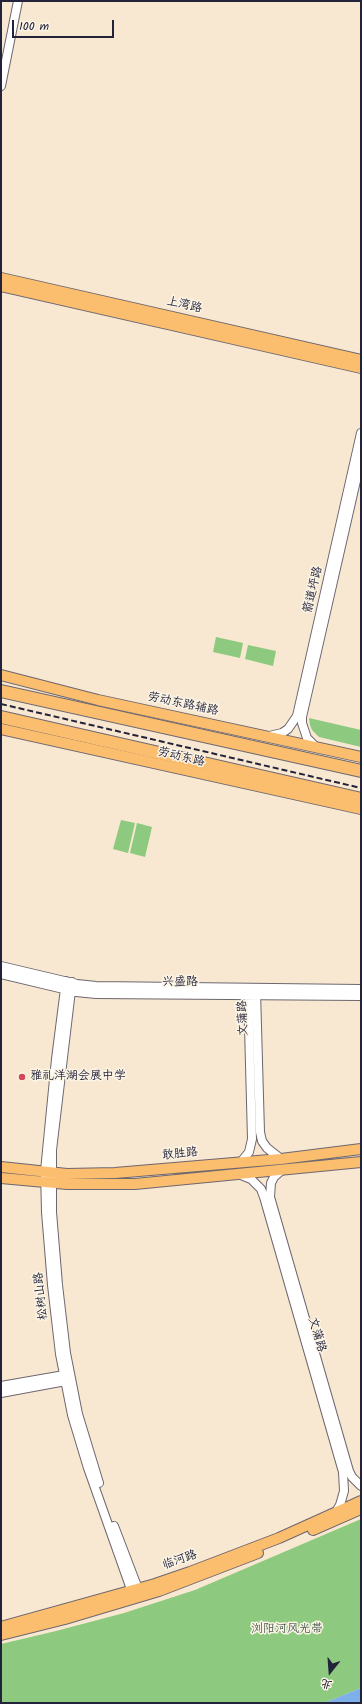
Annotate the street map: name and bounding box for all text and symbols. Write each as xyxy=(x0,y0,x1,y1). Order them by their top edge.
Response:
scale bar xyxy=(14,12,116,38)
text: 100 m xyxy=(19,17,49,36)
street label: 上湾路 xyxy=(165,295,203,317)
street label: 箭道坪路 xyxy=(302,565,326,615)
street label: 劳动东路辅路 xyxy=(146,690,220,720)
street label: 劳动东路 xyxy=(156,746,206,770)
street label: 兴盛路 xyxy=(162,976,198,990)
street label: 文蒲路 xyxy=(236,1000,252,1036)
place label: 雅礼洋湖会展中学 xyxy=(30,1070,126,1084)
marker: 雅礼洋湖会展中学 xyxy=(17,1072,27,1082)
street label: 敢胜路 xyxy=(161,1146,199,1164)
street label: 松树山路 xyxy=(32,1271,52,1321)
street label: 文蒲路 xyxy=(304,1316,328,1354)
street label: 临河路 xyxy=(161,1548,199,1574)
park label: 浏阳河风光带 xyxy=(251,1623,323,1637)
north arrow xyxy=(310,1652,350,1692)
text: 北 xyxy=(319,1673,334,1694)

